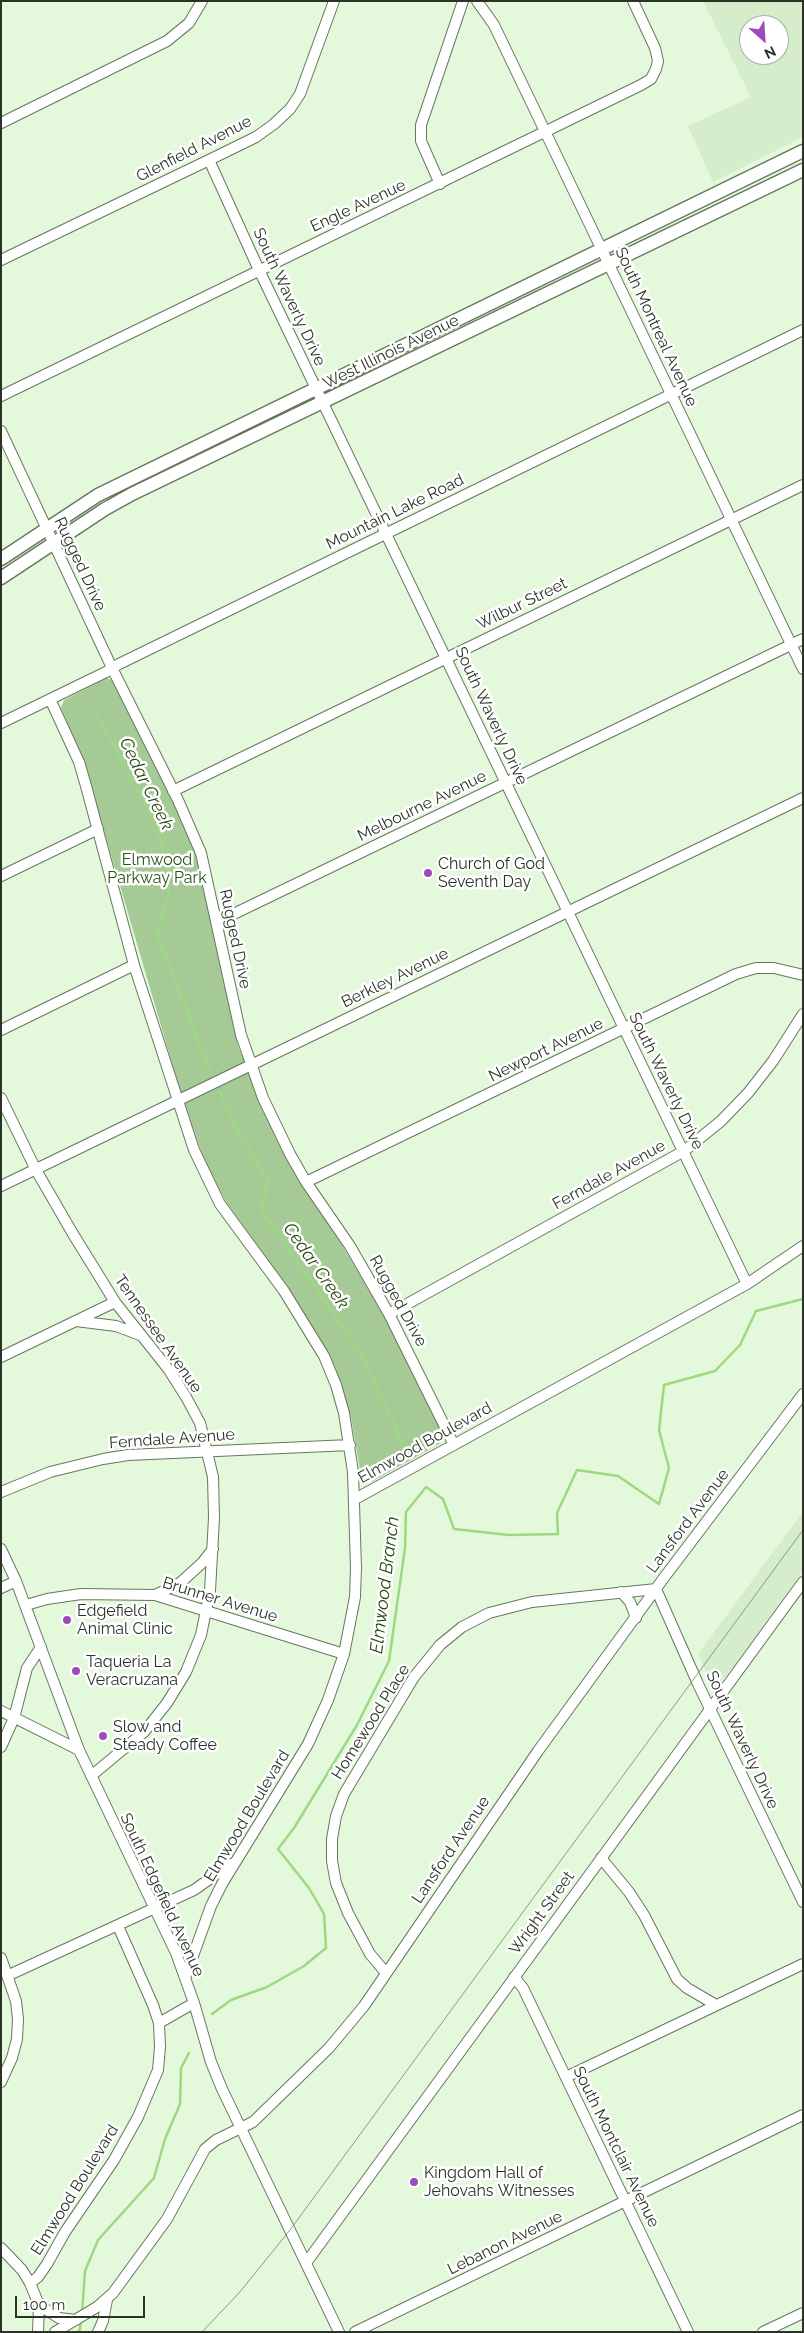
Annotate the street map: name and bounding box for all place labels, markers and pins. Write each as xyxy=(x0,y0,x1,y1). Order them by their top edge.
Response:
place label: Church of God Seventh Day xyxy=(438,854,545,892)
marker: Church of God Seventh Day xyxy=(422,867,434,879)
place label: Edgefield Animal Clinic xyxy=(77,1601,173,1639)
marker: Edgefield Animal Clinic xyxy=(61,1614,73,1626)
place label: Taqueria La Veracruzana xyxy=(86,1652,178,1690)
marker: Taqueria La Veracruzana xyxy=(70,1665,82,1677)
place label: Slow and Steady Coffee xyxy=(113,1717,217,1755)
marker: Slow and Steady Coffee xyxy=(97,1730,109,1742)
place label: Kingdom Hall of Jehovahs Witnesses xyxy=(424,2163,575,2201)
marker: Kingdom Hall of Jehovahs Witnesses xyxy=(408,2176,420,2188)

